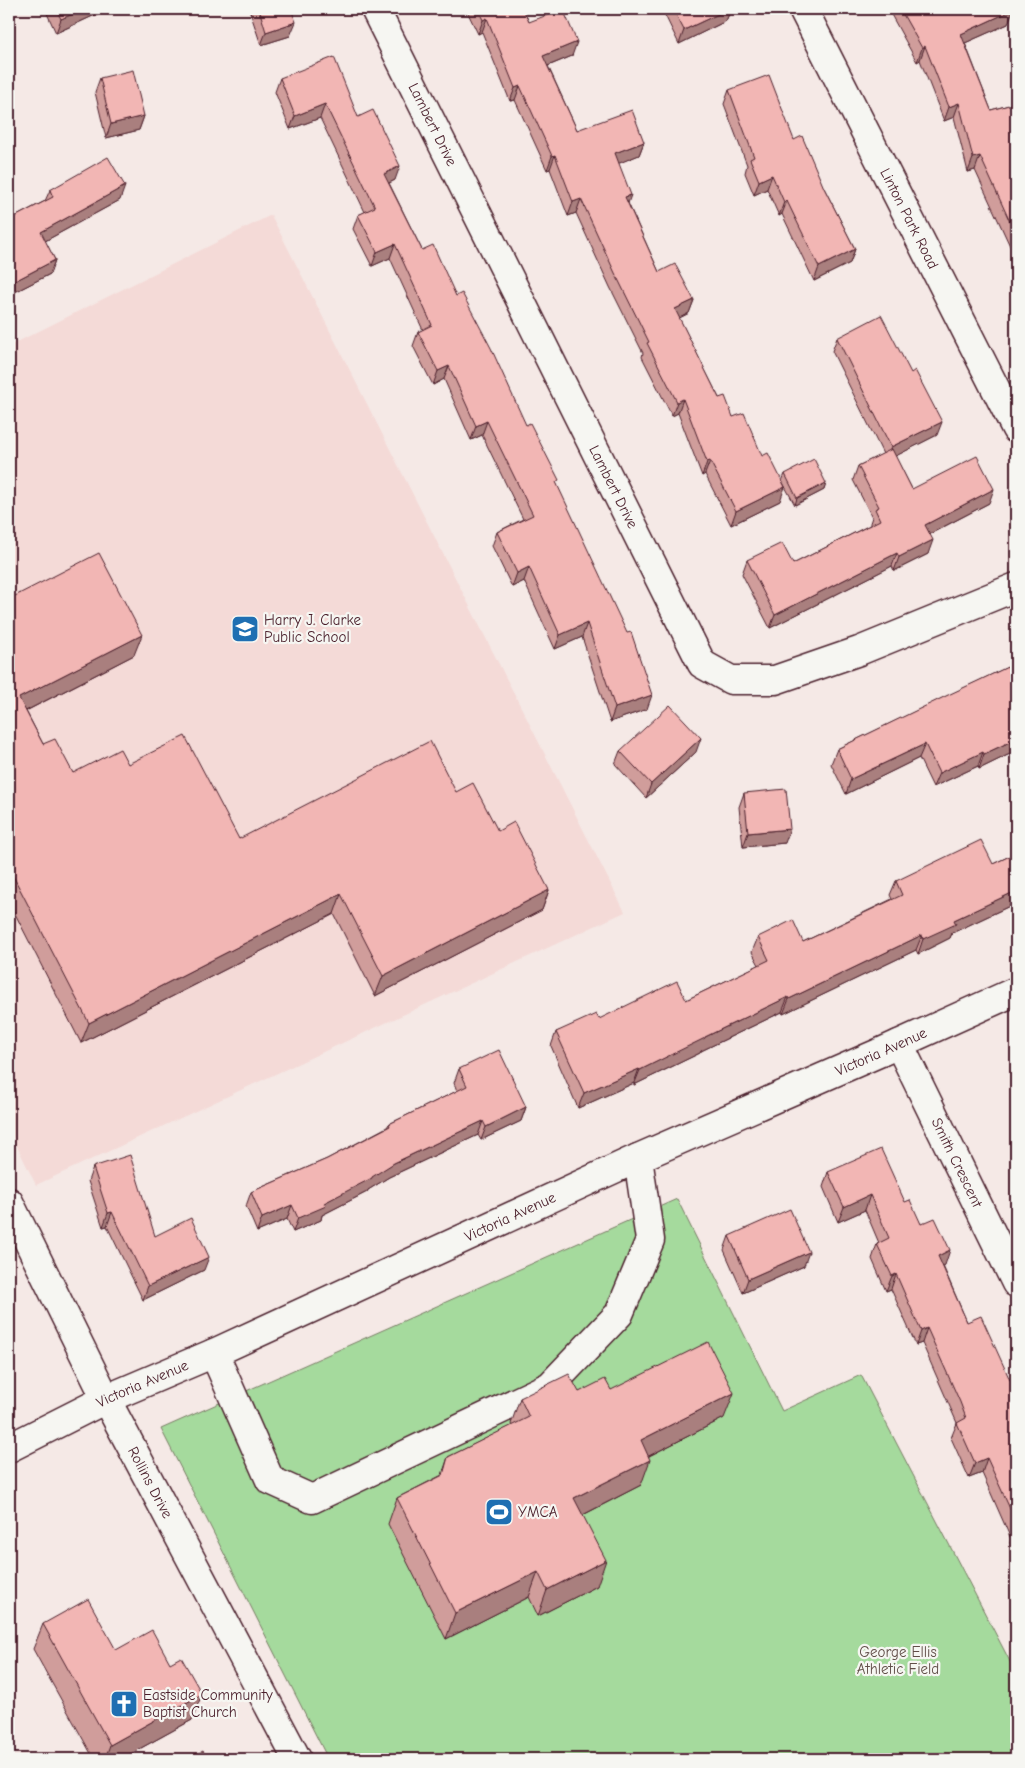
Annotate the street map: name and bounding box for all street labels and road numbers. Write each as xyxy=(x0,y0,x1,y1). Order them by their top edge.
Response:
street label: Lambert Drive xyxy=(404,80,461,169)
street label: Linton Park Road xyxy=(876,165,942,272)
street label: Lambert Drive xyxy=(585,442,642,532)
street label: Victoria Avenue xyxy=(832,1023,930,1080)
street label: Smith Crescent xyxy=(928,1115,987,1211)
street label: Victoria Avenue xyxy=(462,1188,559,1246)
street label: Victoria Avenue xyxy=(93,1356,191,1411)
street label: Rollins Drive xyxy=(124,1443,177,1522)

